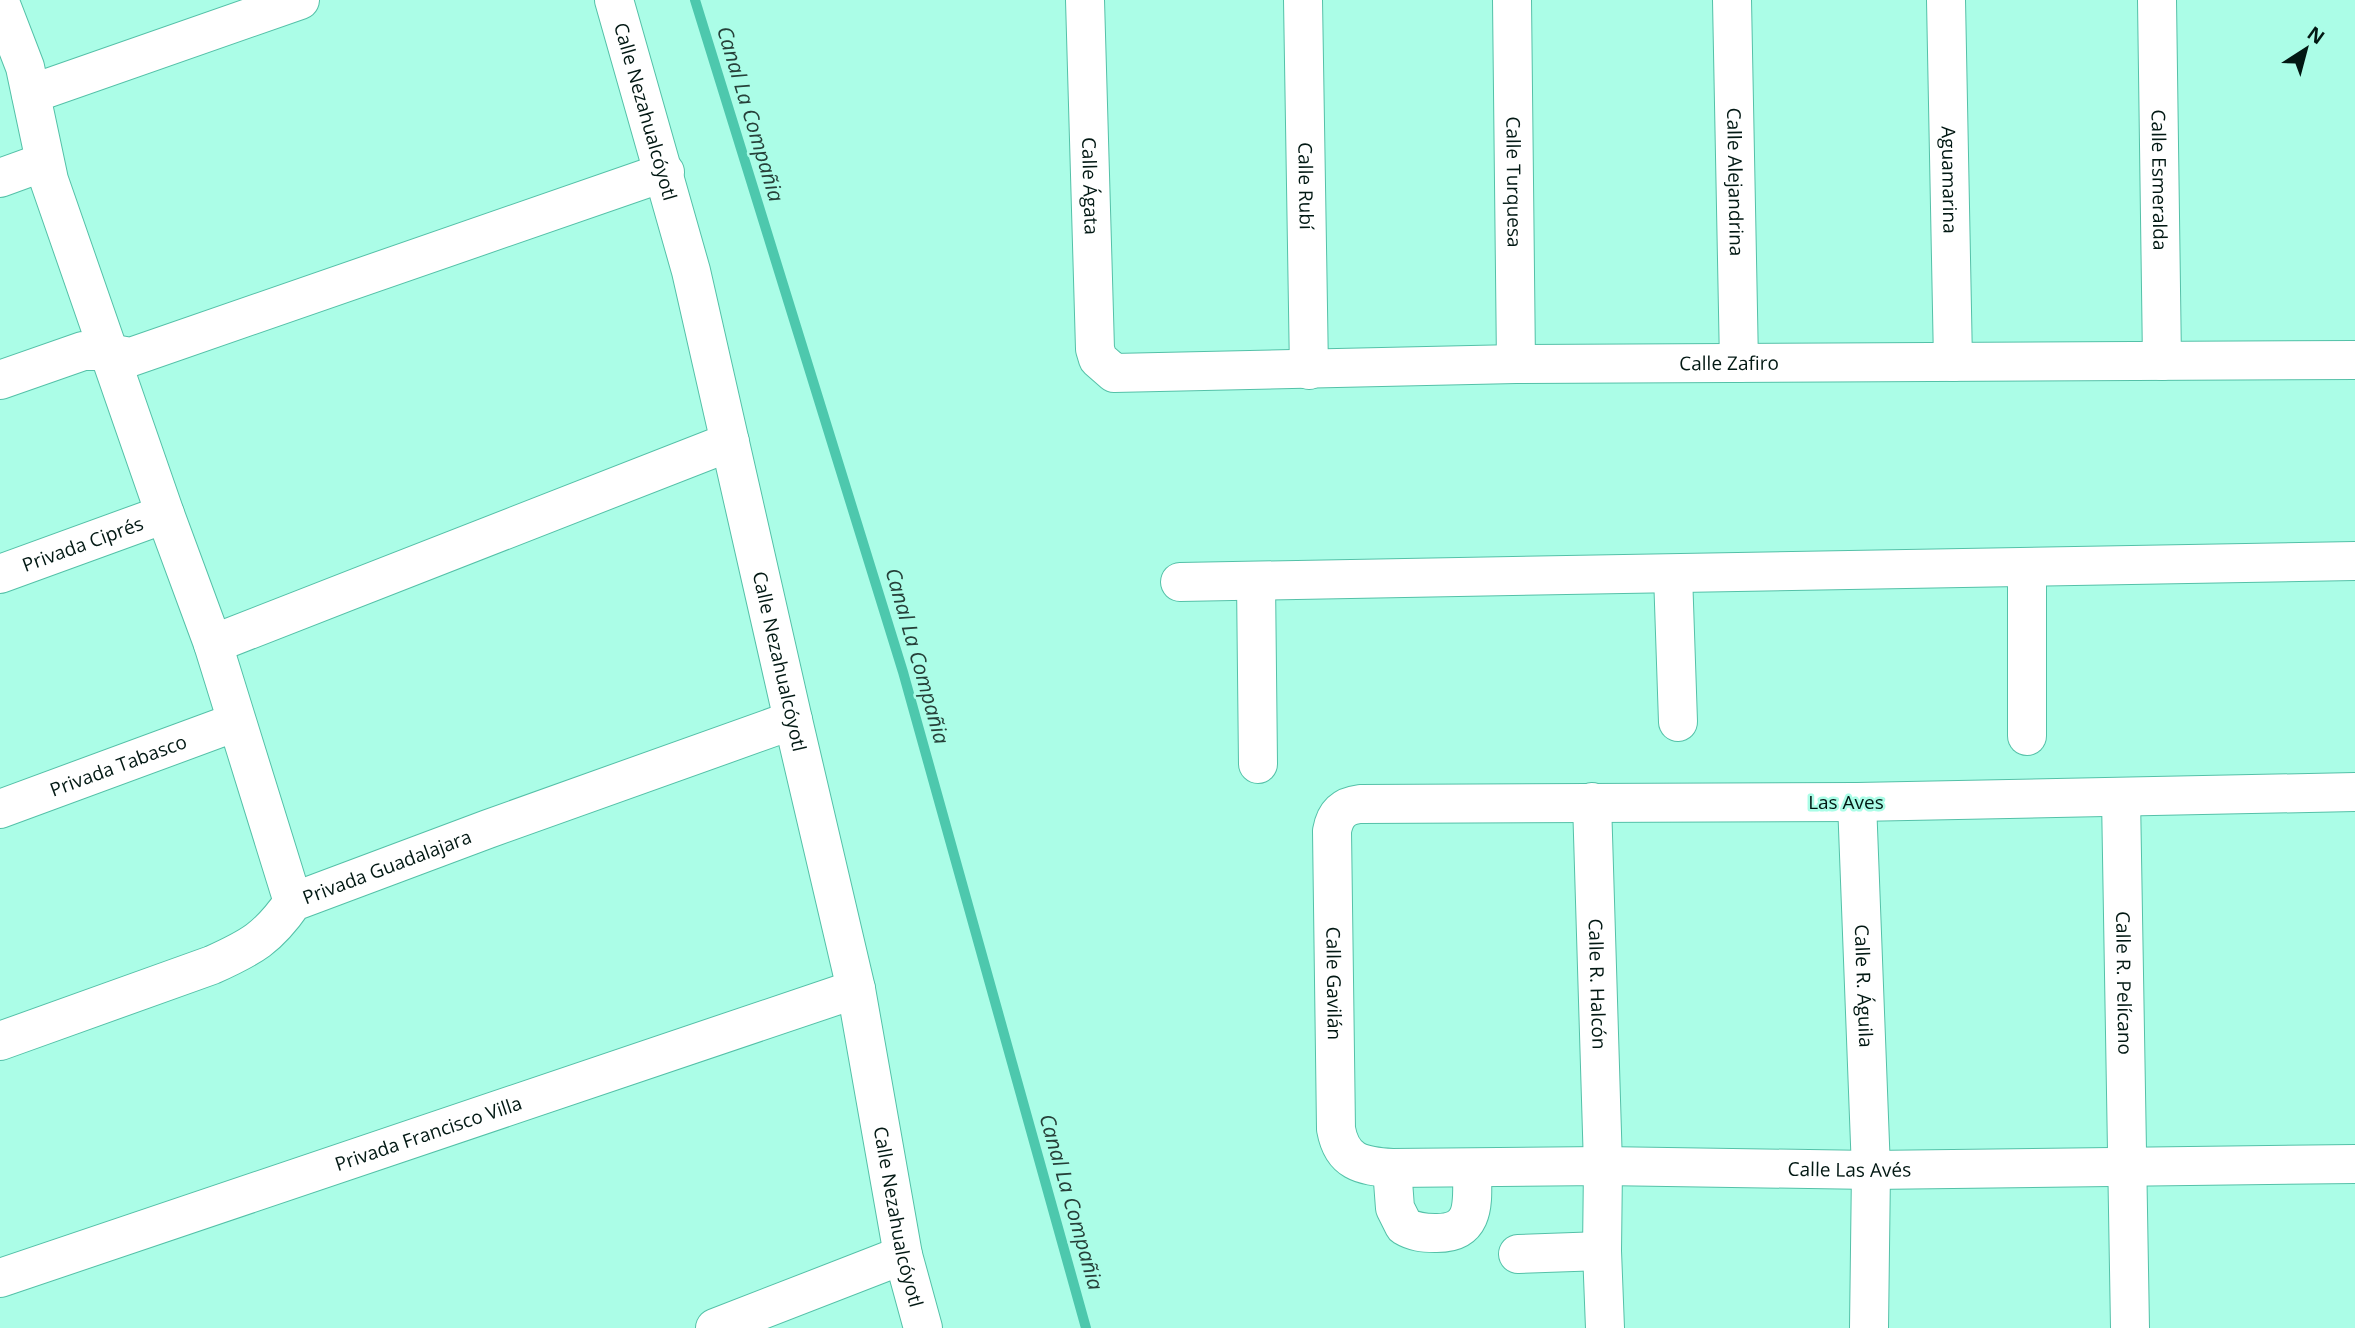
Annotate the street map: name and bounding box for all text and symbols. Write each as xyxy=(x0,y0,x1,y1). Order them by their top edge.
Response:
north arrow xyxy=(2271,14,2341,84)
street label: Calle Nezahualcóyotl xyxy=(608,20,683,204)
text: N xyxy=(2302,20,2330,50)
water label: Canal La Compañia xyxy=(711,23,791,205)
street label: Calle Alejandrina xyxy=(1721,107,1750,257)
street label: Calle Esmeralda xyxy=(2146,109,2173,251)
street label: Calle Turquesa xyxy=(1500,116,1528,248)
street label: Aguamarina xyxy=(1935,126,1964,234)
street label: Calle Ágata xyxy=(1076,137,1105,235)
street label: Calle Rubí xyxy=(1292,142,1320,231)
street label: Calle Zafiro xyxy=(1679,350,1779,376)
street label: Privada Ciprés xyxy=(19,510,147,578)
water label: Canal La Compañia xyxy=(879,564,957,747)
street label: Calle Nezahualcóyotl xyxy=(747,569,813,754)
street label: Privada Tabasco xyxy=(46,728,190,803)
street label: Las Aves xyxy=(1808,789,1884,815)
street label: Privada Guadalajara xyxy=(299,823,475,910)
street label: Calle R. Pelícano xyxy=(2110,911,2138,1055)
street label: Calle R. Halcón xyxy=(1583,918,1612,1050)
street label: Calle R. Águila xyxy=(1849,924,1879,1048)
street label: Calle Gavilán xyxy=(1320,927,1348,1040)
street label: Privada Francisco Villa xyxy=(331,1090,525,1177)
water label: Canal La Compañia xyxy=(1033,1110,1111,1293)
street label: Calle Nezahualcóyotl xyxy=(867,1124,930,1310)
street label: Calle Las Avés xyxy=(1788,1156,1911,1183)

